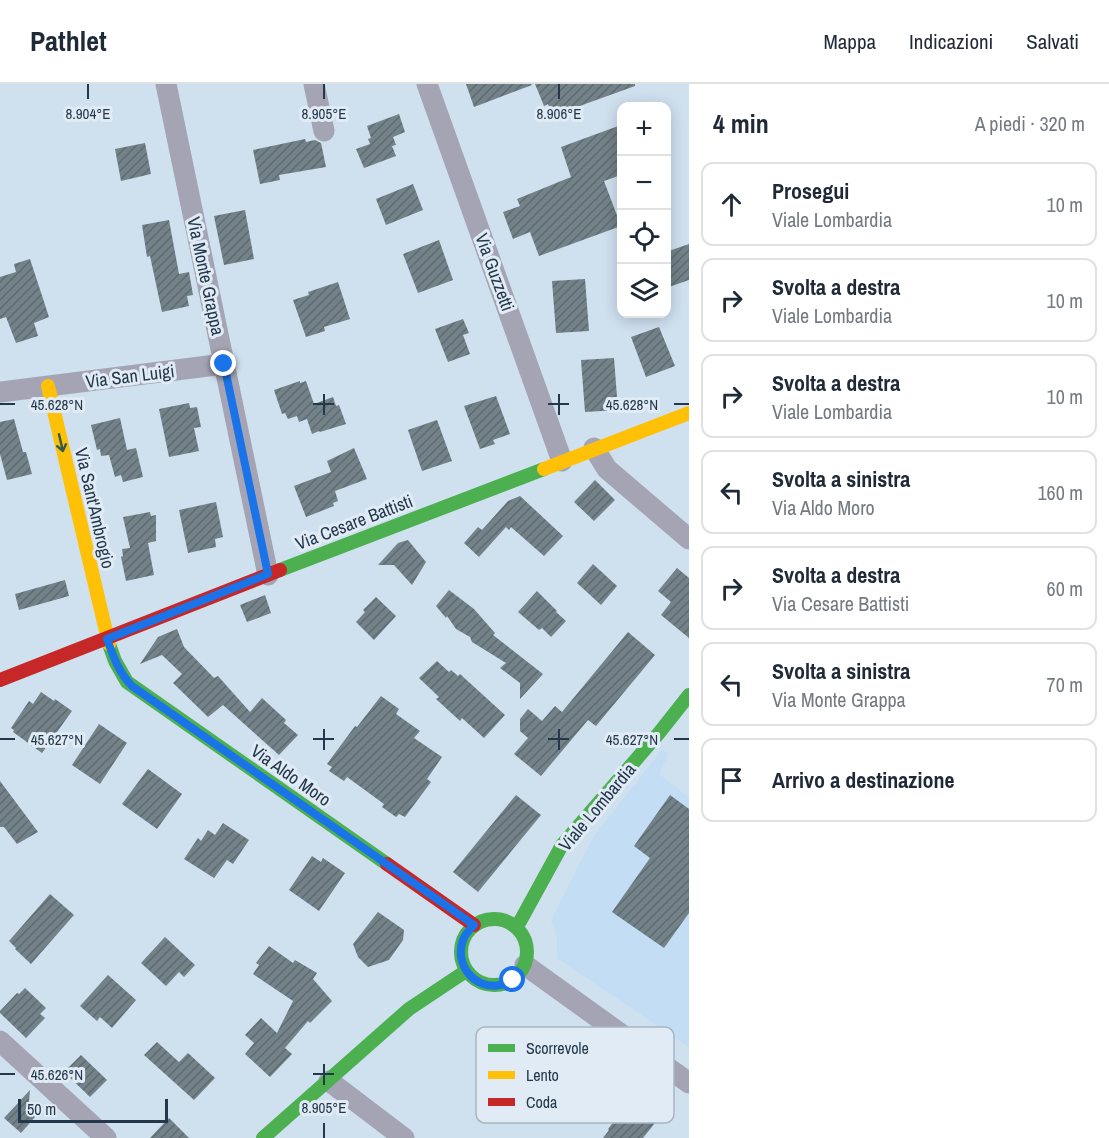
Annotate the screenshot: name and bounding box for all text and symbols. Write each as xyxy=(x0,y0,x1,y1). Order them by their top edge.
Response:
text: Pathlet xyxy=(30,22,107,60)
text: Mappa xyxy=(823,27,876,56)
text: Indicazioni xyxy=(909,27,993,56)
text: Salvati xyxy=(1026,27,1079,56)
map controls xyxy=(617,102,671,318)
button: + xyxy=(617,102,671,156)
text: 8.904°E xyxy=(66,103,111,124)
text: 8.905°E xyxy=(302,103,347,124)
text: 8.906°E xyxy=(537,103,582,124)
text: 4 min xyxy=(713,106,769,141)
text: A piedi · 320 m xyxy=(975,110,1085,137)
button: − xyxy=(617,156,671,210)
text: Prosegui xyxy=(772,176,849,206)
icon: ahead xyxy=(715,188,748,221)
text: 10 m xyxy=(1047,191,1083,218)
text: Viale Lombardia xyxy=(772,206,892,233)
button: locate xyxy=(617,210,671,264)
street label: Via Monte Grappa xyxy=(181,215,231,337)
street label: Via Guzzetti xyxy=(469,230,521,314)
button: layers xyxy=(617,264,671,318)
text: Svolta a destra xyxy=(772,272,900,302)
icon: right xyxy=(715,284,748,317)
text: 10 m xyxy=(1047,287,1083,314)
text: Viale Lombardia xyxy=(772,302,892,329)
route end xyxy=(210,350,236,376)
street label: Via San Luigi xyxy=(84,358,176,394)
text: Svolta a destra xyxy=(772,368,900,398)
icon: right xyxy=(715,380,748,413)
text: 10 m xyxy=(1047,383,1083,410)
text: 45.628°N xyxy=(31,394,83,415)
text: 45.628°N xyxy=(606,394,658,415)
text: Viale Lombardia xyxy=(772,398,892,425)
one-way arrow xyxy=(56,432,67,452)
street label: Via Sant'Ambrogio xyxy=(69,445,121,571)
text: Svolta a sinistra xyxy=(772,464,910,494)
icon: left xyxy=(715,476,748,509)
text: 160 m xyxy=(1037,479,1083,506)
street label: Via Cesare Battisti xyxy=(292,488,416,556)
text: Via Aldo Moro xyxy=(772,494,875,521)
text: Svolta a destra xyxy=(772,560,900,590)
icon: right xyxy=(715,572,748,605)
text: 60 m xyxy=(1047,575,1083,602)
text: Via Cesare Battisti xyxy=(772,590,909,617)
text: Svolta a sinistra xyxy=(772,656,910,686)
icon: left xyxy=(715,668,748,701)
text: 70 m xyxy=(1047,671,1083,698)
text: Via Monte Grappa xyxy=(772,686,906,713)
text: 45.627°N xyxy=(31,729,83,750)
text: 45.627°N xyxy=(606,729,658,750)
street label: Via Aldo Moro xyxy=(246,738,336,812)
street label: Viale Lombardia xyxy=(553,758,641,856)
icon: arrive xyxy=(715,764,748,797)
text: Arrivo a destinazione xyxy=(772,765,954,795)
route start xyxy=(499,966,525,992)
legend xyxy=(476,1027,674,1123)
text: Scorrevole xyxy=(526,1037,589,1059)
text: 45.626°N xyxy=(31,1064,83,1085)
text: Lento xyxy=(526,1064,559,1086)
text: Coda xyxy=(526,1091,558,1113)
scale bar xyxy=(18,1096,168,1124)
text: 8.905°E xyxy=(302,1097,347,1118)
text: 50 m xyxy=(27,1098,56,1120)

